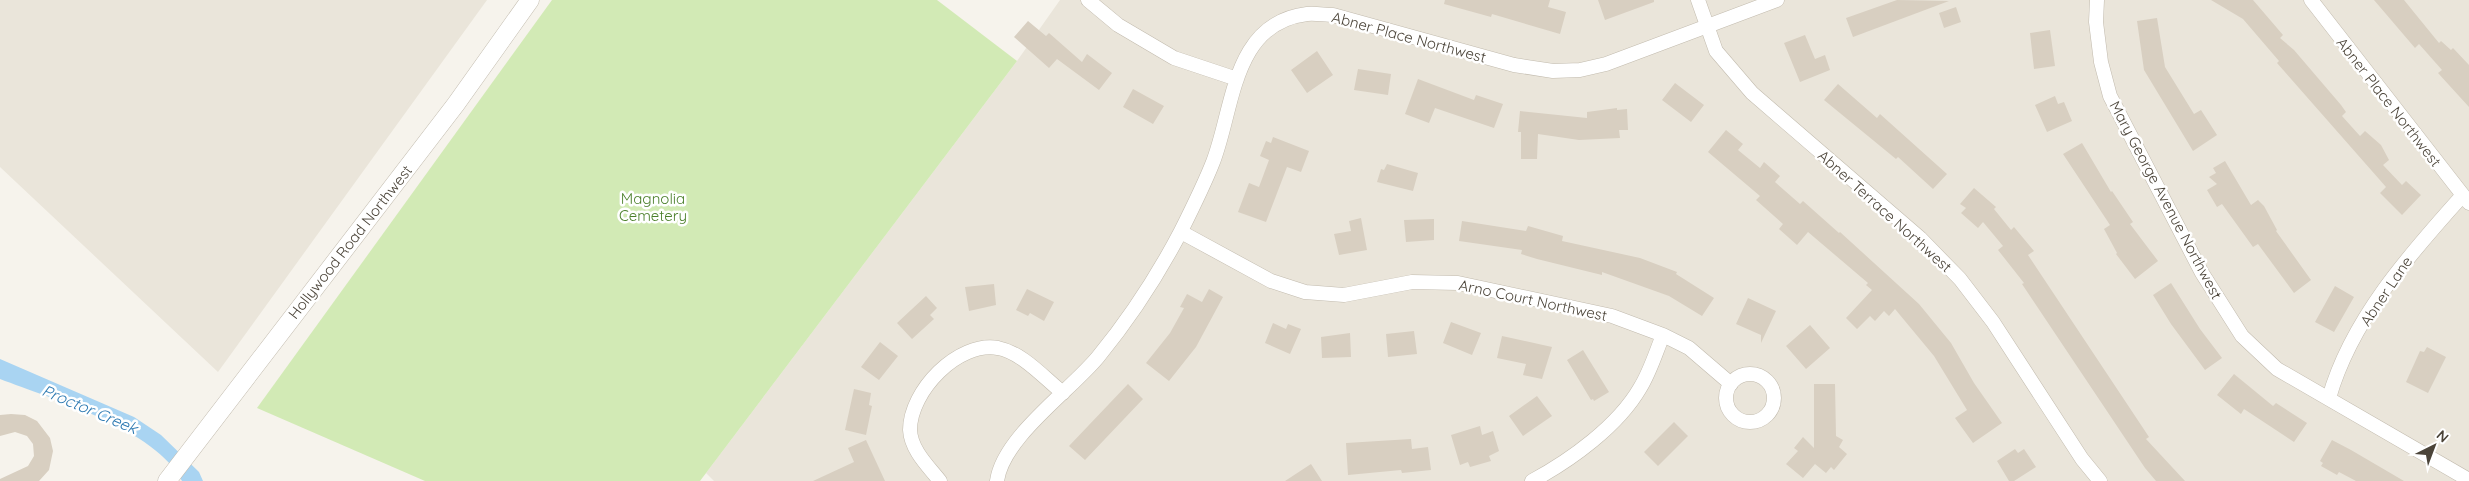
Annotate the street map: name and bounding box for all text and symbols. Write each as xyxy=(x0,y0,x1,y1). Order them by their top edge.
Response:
street label: Abner Place Northwest xyxy=(1330,7,1488,67)
street label: Abner Place Northwest xyxy=(2333,34,2445,170)
street label: Mary George Avenue Northwest xyxy=(2106,98,2226,302)
street label: Abner Terrace Northwest xyxy=(1814,146,1956,276)
street label: Hollywood Road Northwest xyxy=(284,161,416,323)
park label: Magnolia Cemetery xyxy=(619,189,687,225)
street label: Abner Lane xyxy=(2356,253,2416,329)
street label: Arno Court Northwest xyxy=(1457,275,1609,325)
water label: Proctor Creek xyxy=(39,380,142,439)
north arrow xyxy=(2409,421,2459,471)
text: N xyxy=(2433,426,2453,446)

